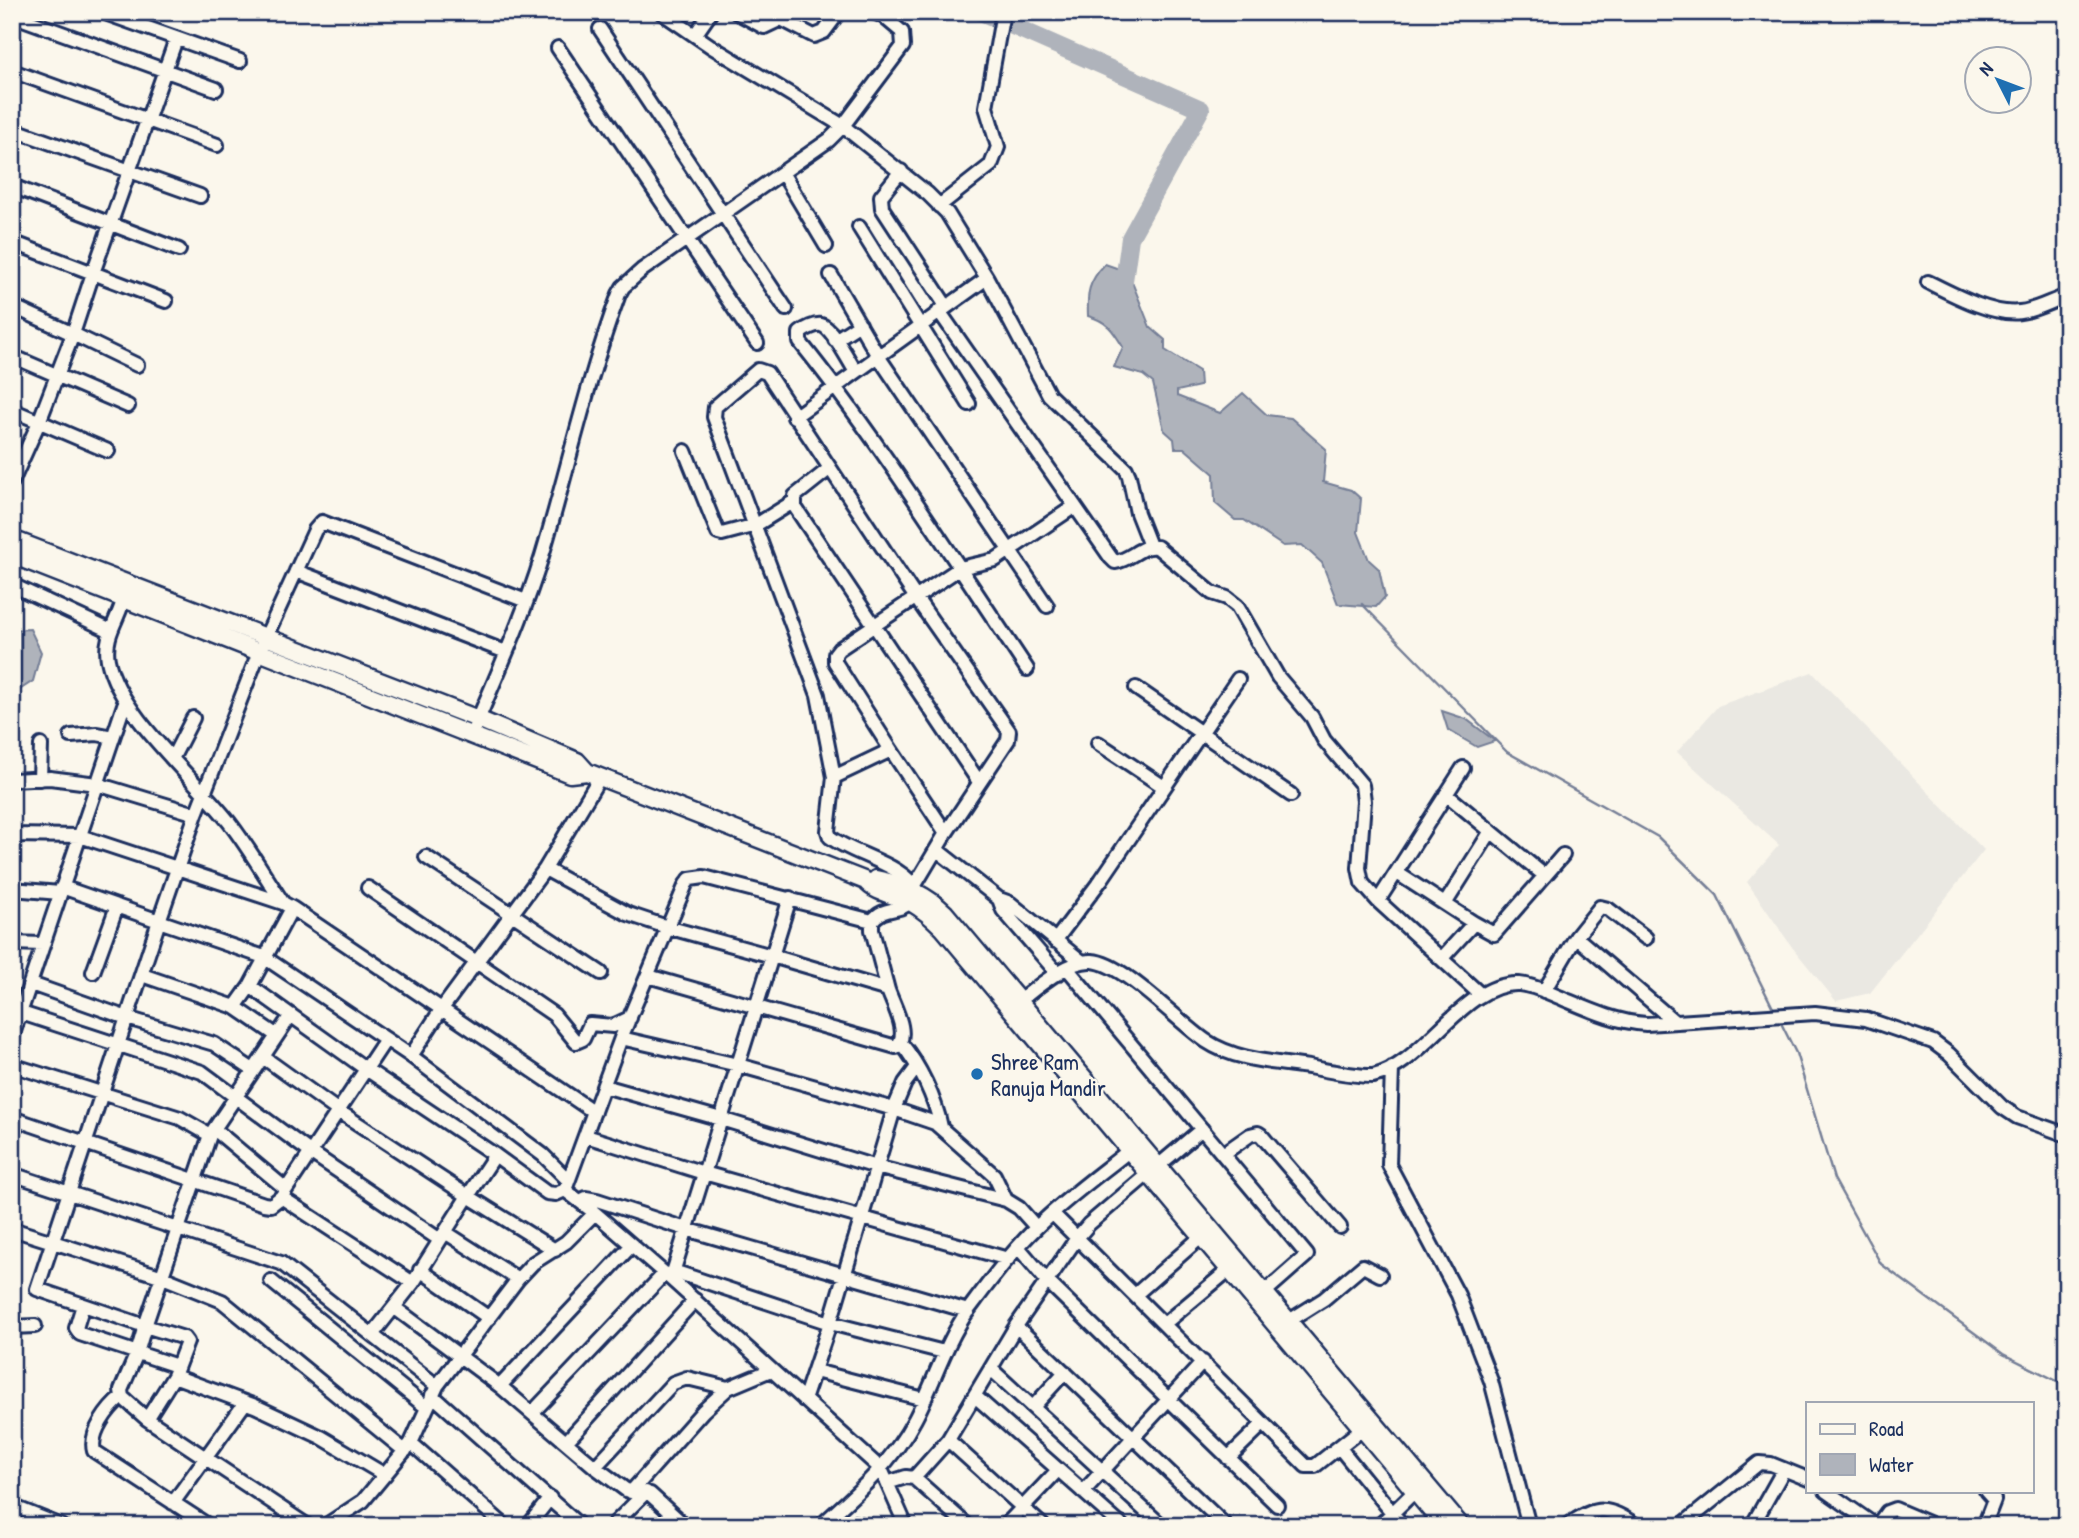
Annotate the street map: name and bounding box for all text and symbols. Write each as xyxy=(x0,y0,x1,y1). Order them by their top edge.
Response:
north arrow xyxy=(1964,46,2034,116)
text: N xyxy=(1972,56,1998,81)
place label: Shree Ram Ranuja Mandir xyxy=(991,1046,1106,1103)
marker: Shree Ram Ranuja Mandir xyxy=(969,1066,985,1082)
legend xyxy=(1806,1402,2034,1492)
text: Road xyxy=(1869,1414,1903,1443)
text: Water xyxy=(1869,1450,1914,1479)

